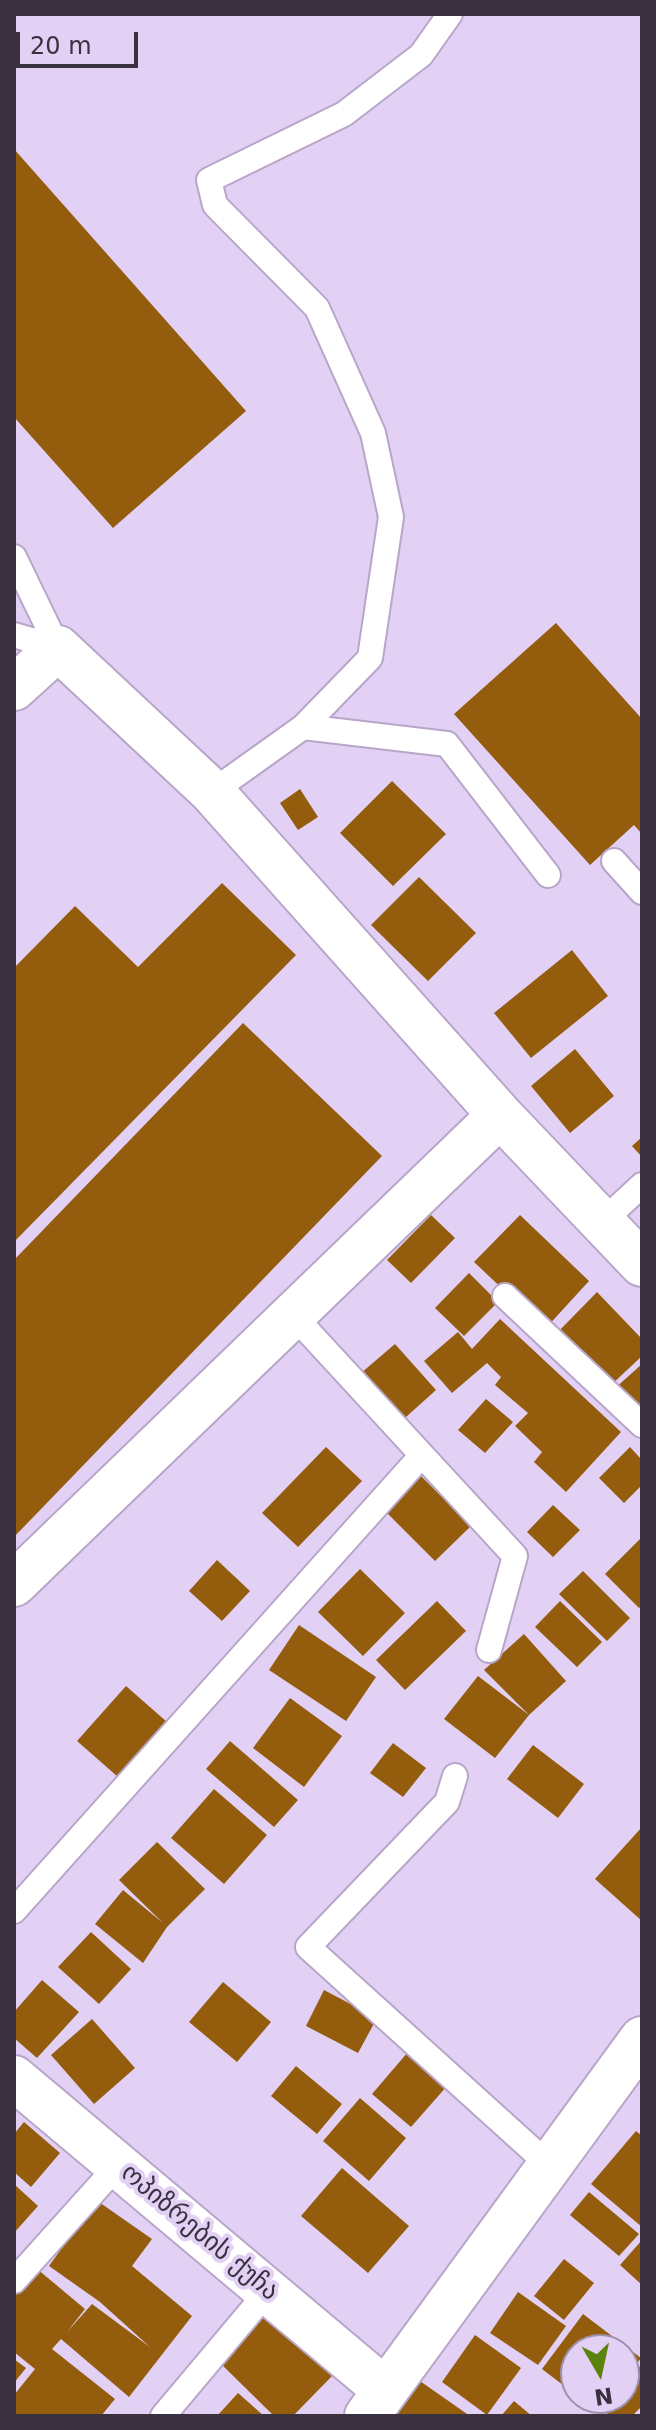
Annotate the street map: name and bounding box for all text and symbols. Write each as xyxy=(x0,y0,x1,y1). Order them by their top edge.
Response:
scale bar xyxy=(20,16,142,66)
text: 20 m xyxy=(30,32,92,60)
street label: ოპიზრების ქუჩა xyxy=(114,2158,284,2308)
north arrow xyxy=(560,2334,640,2414)
text: N xyxy=(592,2382,615,2410)

